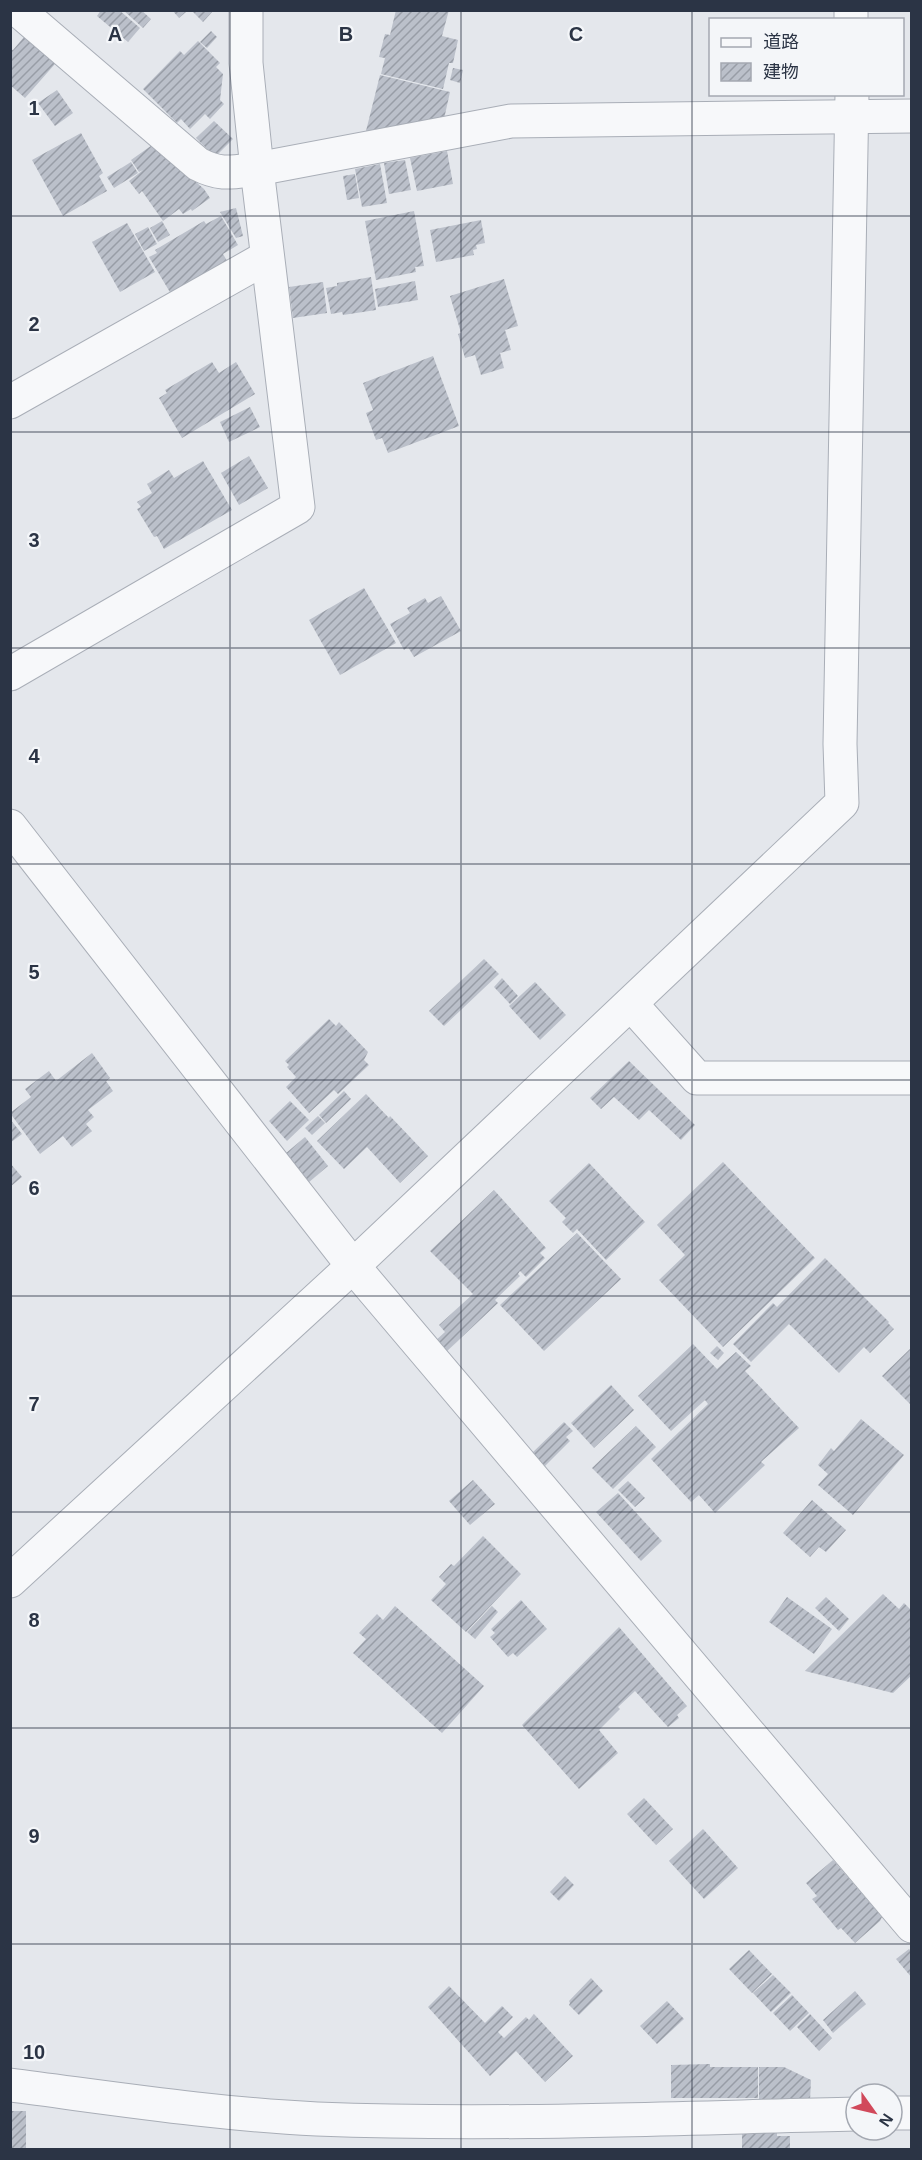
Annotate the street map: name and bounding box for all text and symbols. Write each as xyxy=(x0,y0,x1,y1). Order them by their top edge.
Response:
legend xyxy=(709,18,904,96)
text: A xyxy=(108,23,122,45)
text: B xyxy=(339,23,353,45)
text: C xyxy=(569,23,583,45)
text: 道路 xyxy=(763,32,799,52)
text: 建物 xyxy=(763,62,799,82)
text: 1 xyxy=(28,97,40,119)
text: 2 xyxy=(28,313,40,335)
text: 3 xyxy=(28,529,40,551)
text: 4 xyxy=(28,745,40,767)
text: 5 xyxy=(28,961,40,983)
text: 6 xyxy=(28,1177,40,1199)
text: 7 xyxy=(28,1393,40,1415)
text: 8 xyxy=(28,1609,40,1631)
text: 9 xyxy=(28,1825,40,1847)
text: 10 xyxy=(23,2041,45,2063)
north arrow xyxy=(844,2082,904,2142)
text: N xyxy=(876,2111,896,2130)

